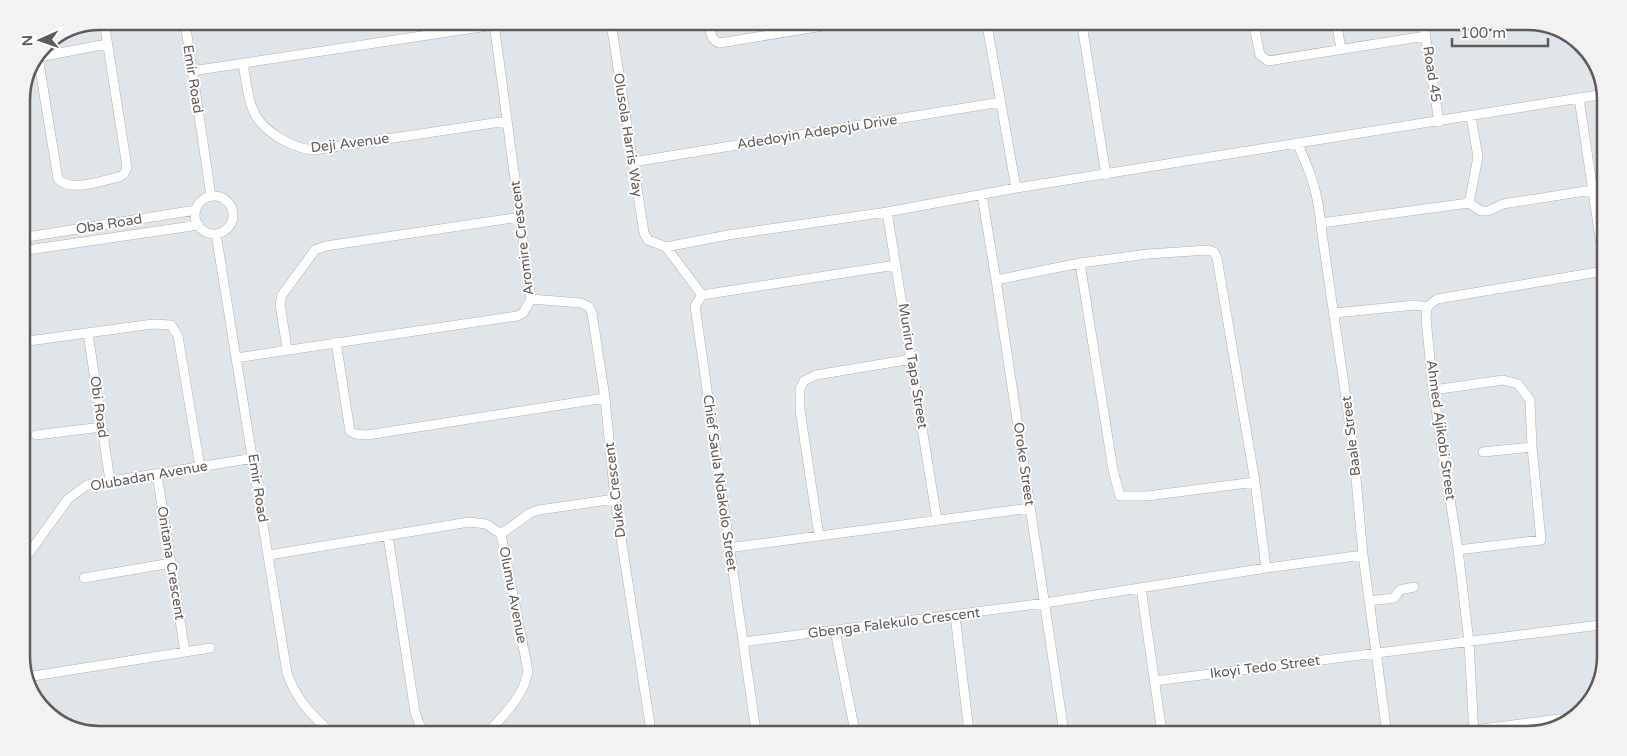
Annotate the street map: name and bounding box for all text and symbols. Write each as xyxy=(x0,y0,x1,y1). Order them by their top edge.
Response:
north arrow xyxy=(15,15,65,65)
scale bar xyxy=(1452,15,1548,47)
text: 100 m xyxy=(1460,24,1506,42)
text: N xyxy=(19,35,36,46)
street label: Emir Road xyxy=(179,43,207,115)
street label: Road 45 xyxy=(1419,45,1445,103)
street label: Olusola Harris Way xyxy=(610,72,646,199)
street label: Adedoyin Adepoju Drive xyxy=(736,111,898,153)
street label: Deji Avenue xyxy=(310,130,390,156)
street label: Aromire Crescent xyxy=(506,179,537,296)
street label: Oba Road xyxy=(75,210,143,238)
street label: Muniru Tapa Street xyxy=(895,302,931,431)
street label: Ahmed Ajikobi Street xyxy=(1423,359,1459,502)
street label: Obi Road xyxy=(86,375,112,439)
street label: Chief Saula Ndakolo Street xyxy=(699,394,741,573)
street label: Baale Street xyxy=(1338,394,1364,477)
street label: Oroke Street xyxy=(1010,421,1038,507)
street label: Duke Crescent xyxy=(601,440,629,539)
street label: Emir Road xyxy=(244,452,272,524)
street label: Olubadan Avenue xyxy=(89,457,209,495)
street label: Onitana Crescent xyxy=(154,505,188,622)
street label: Olumu Avenue xyxy=(495,545,531,645)
street label: Gbenga Falekulo Crescent xyxy=(807,604,982,642)
street label: Ikoyi Tedo Street xyxy=(1209,652,1322,682)

